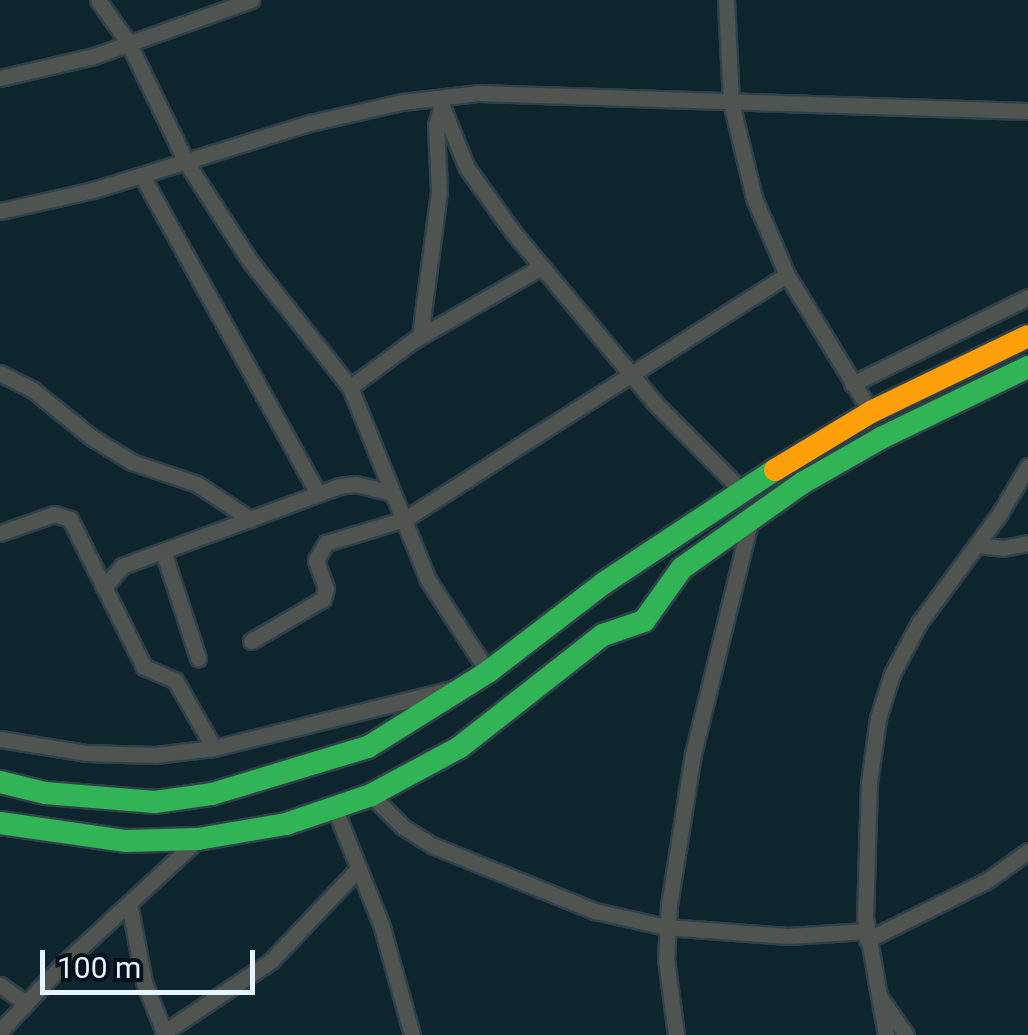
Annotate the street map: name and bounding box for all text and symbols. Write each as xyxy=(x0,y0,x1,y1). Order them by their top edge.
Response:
scale bar xyxy=(45,930,260,992)
text: 100 m xyxy=(57,950,141,985)

